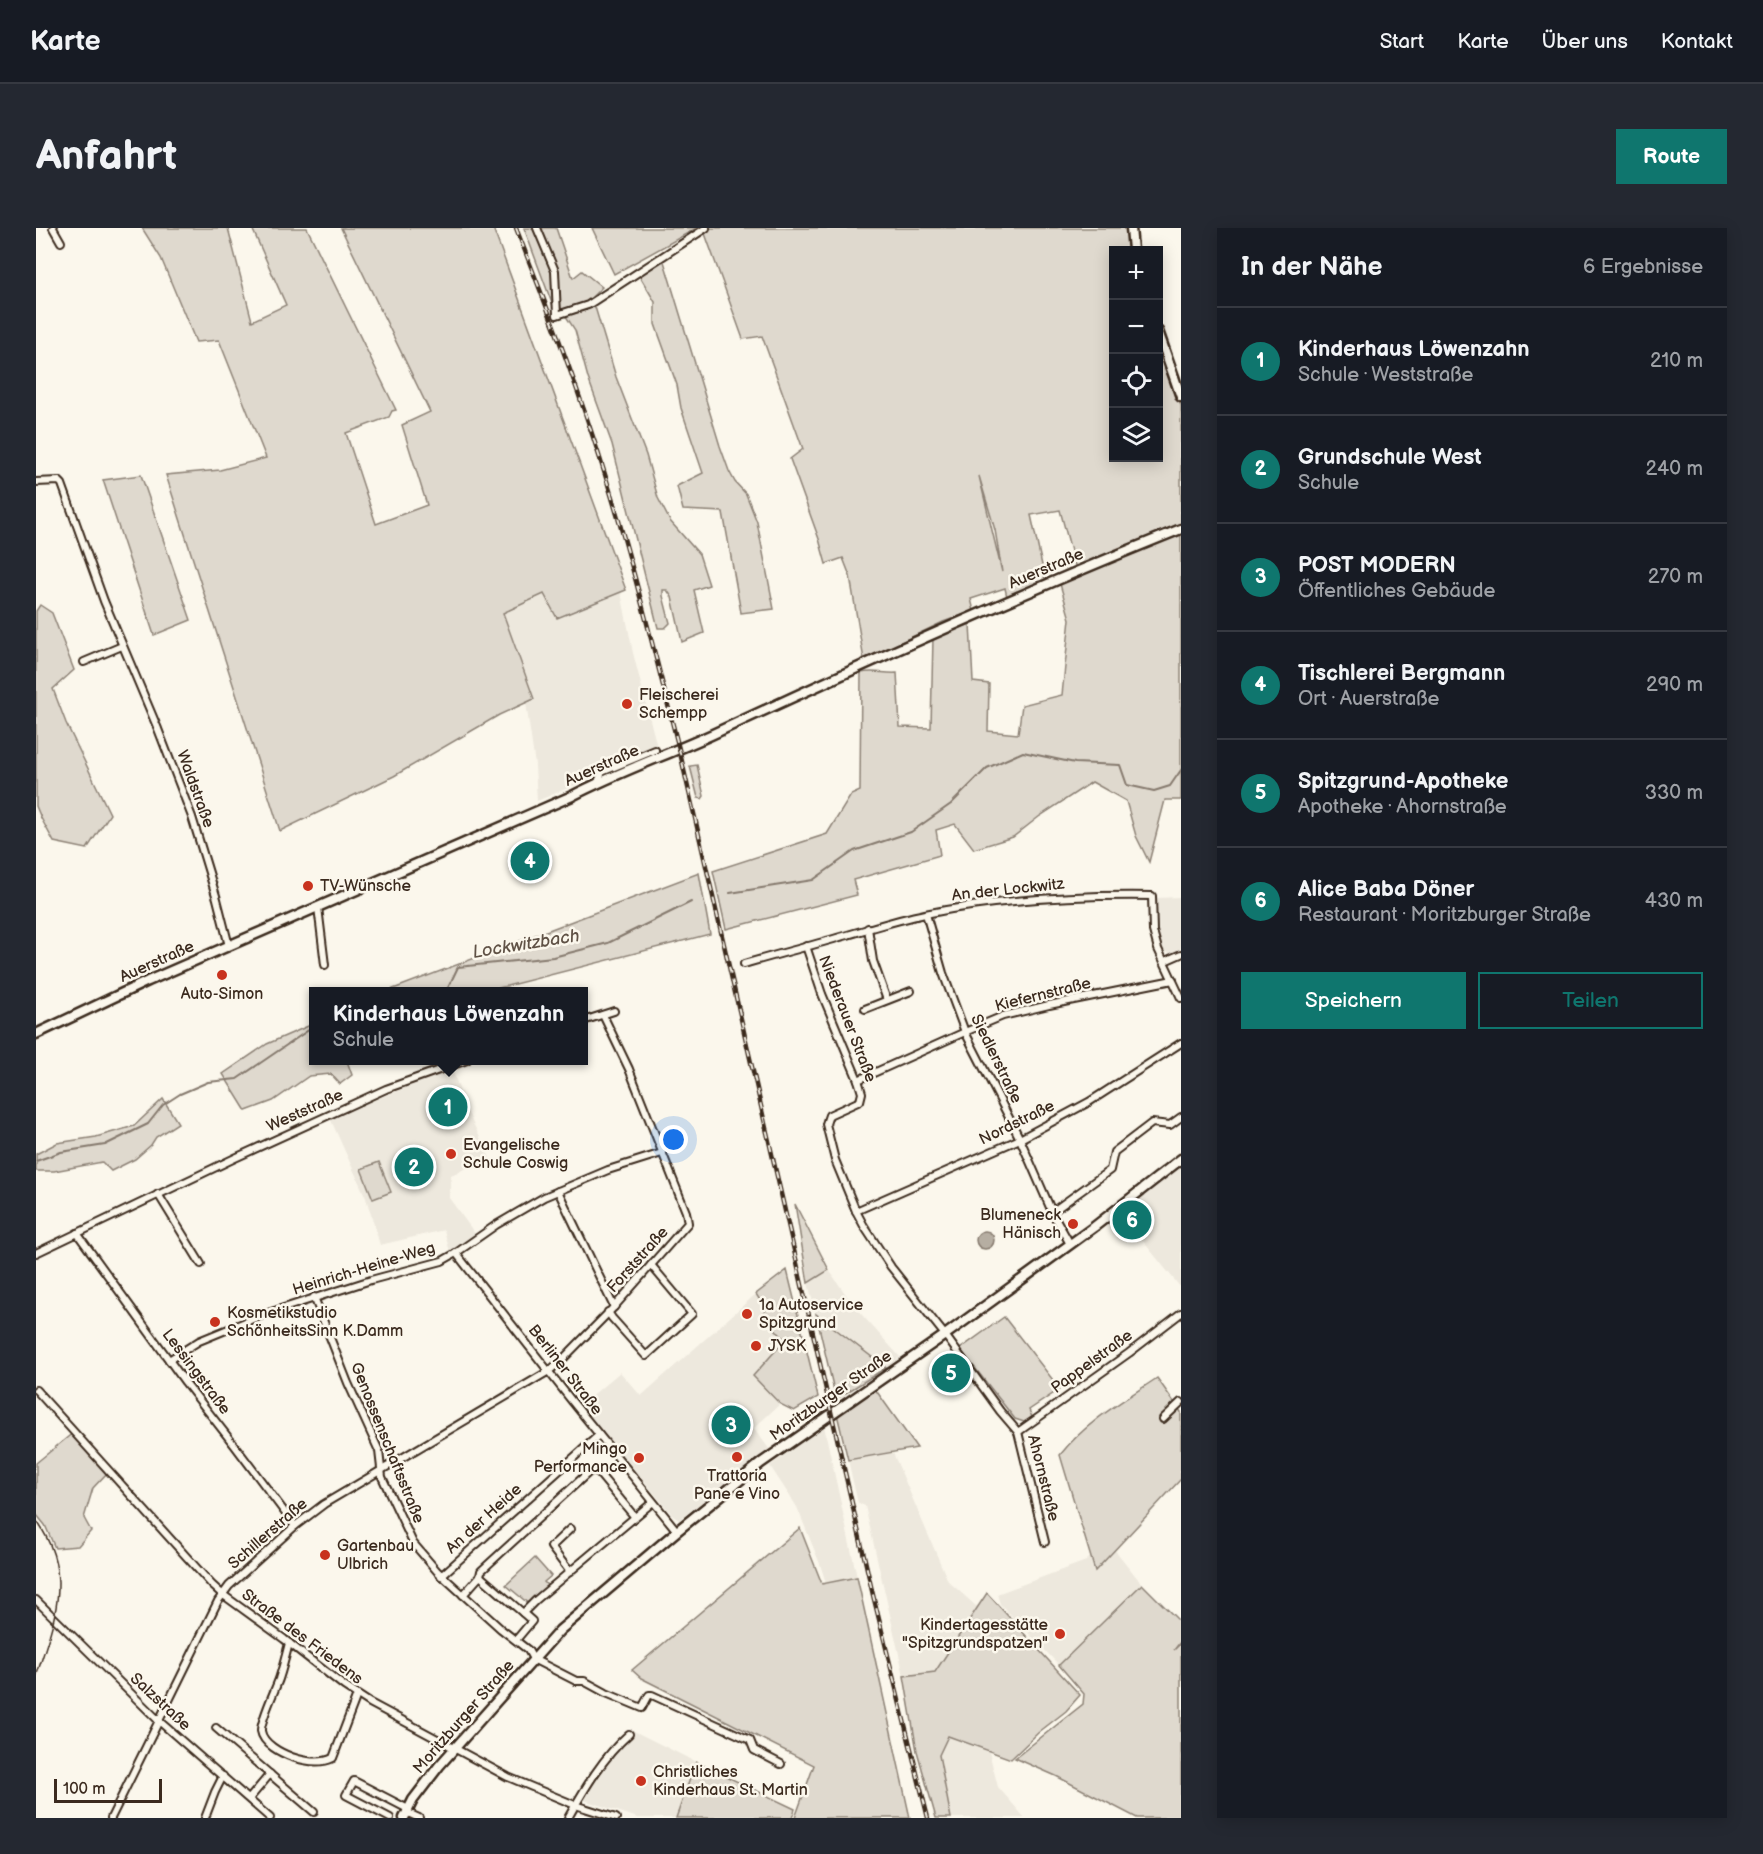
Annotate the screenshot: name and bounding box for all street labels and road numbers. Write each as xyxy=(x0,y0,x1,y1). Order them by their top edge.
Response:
street label: Auerstraße xyxy=(1006,545,1087,593)
street label: Auerstraße xyxy=(562,741,643,791)
street label: Waldstraße xyxy=(172,748,218,831)
street label: An der Lockwitz xyxy=(951,875,1066,905)
street label: Auerstraße xyxy=(117,937,198,987)
street label: Niederauer Straße xyxy=(814,953,880,1085)
street label: Kiefernstraße xyxy=(993,974,1093,1016)
street label: Siedlerstraße xyxy=(966,1011,1026,1107)
street label: Weststraße xyxy=(264,1086,347,1136)
street label: Nordstraße xyxy=(976,1096,1058,1149)
street label: Forststraße xyxy=(603,1223,673,1297)
street label: Heinrich-Heine-Weg xyxy=(291,1238,437,1300)
street label: Berliner Straße xyxy=(524,1321,606,1419)
street label: Lessingstraße xyxy=(158,1326,235,1419)
street label: Pappelstraße xyxy=(1048,1326,1137,1398)
street label: Moritzburger Straße xyxy=(766,1347,896,1445)
street label: Genossenschaftsstraße xyxy=(346,1360,428,1527)
street label: Ahornstraße xyxy=(1023,1433,1063,1524)
street label: An der Heide xyxy=(442,1480,526,1558)
street label: Schillerstraße xyxy=(224,1494,312,1574)
street label: Straße des Friedens xyxy=(238,1585,366,1689)
street label: Moritzburger Straße xyxy=(410,1656,519,1778)
street label: Salzstraße xyxy=(126,1669,195,1735)

